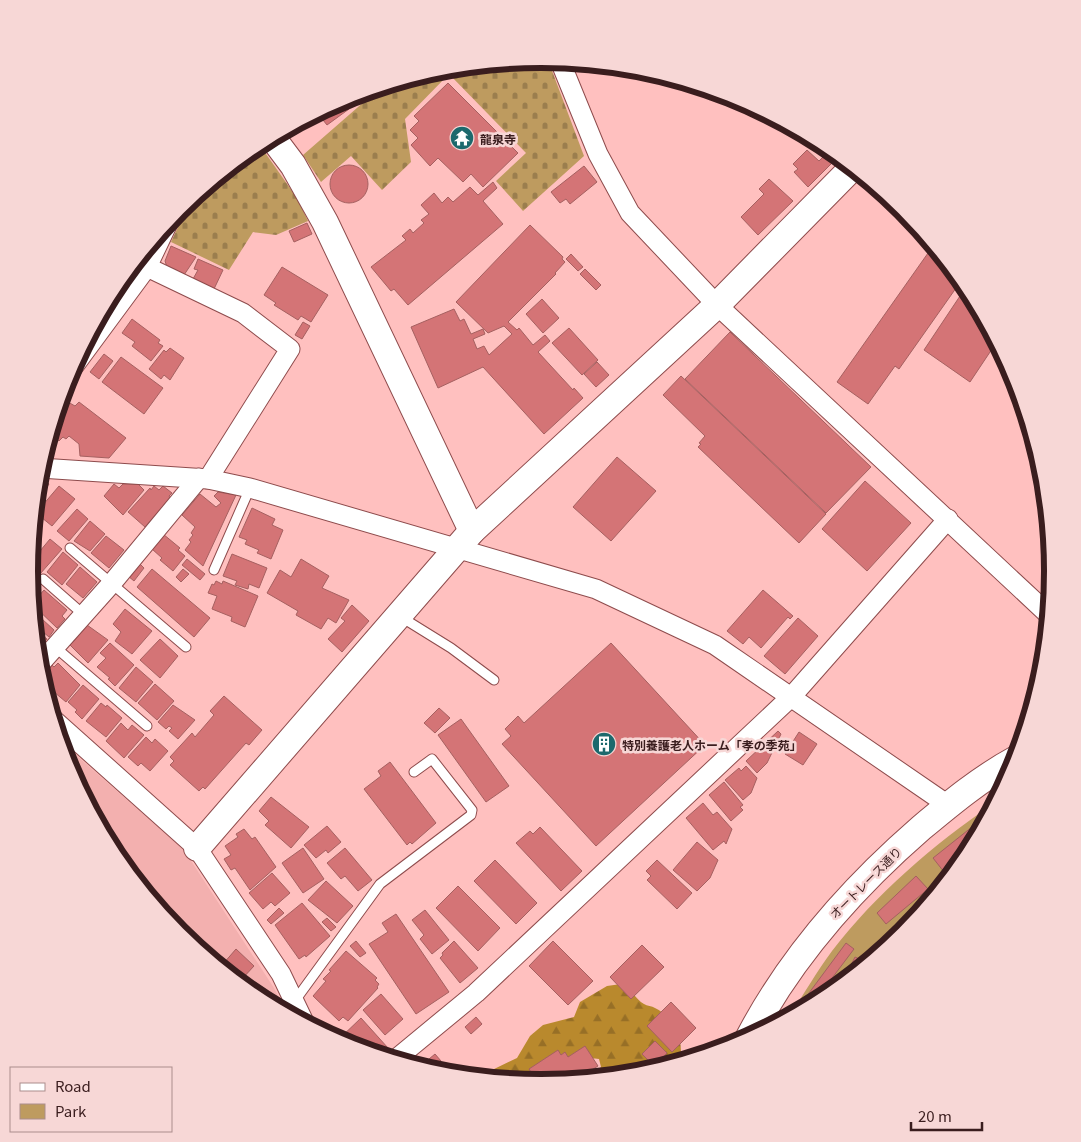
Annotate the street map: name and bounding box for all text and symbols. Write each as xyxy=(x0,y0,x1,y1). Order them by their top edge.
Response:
temple icon: 龍泉寺 xyxy=(449,125,475,151)
place label: 龍泉寺 xyxy=(480,130,516,147)
building icon: 特別養護老人ホーム「孝の季苑」 xyxy=(591,731,617,757)
place label: 特別養護老人ホーム「孝の季苑」 xyxy=(622,736,802,753)
street label: オートレース通り xyxy=(825,842,905,922)
legend xyxy=(10,1067,172,1132)
text: Road xyxy=(55,1075,91,1096)
text: Park xyxy=(55,1100,87,1121)
scale bar xyxy=(911,1100,982,1132)
text: 20 m xyxy=(918,1105,952,1126)

